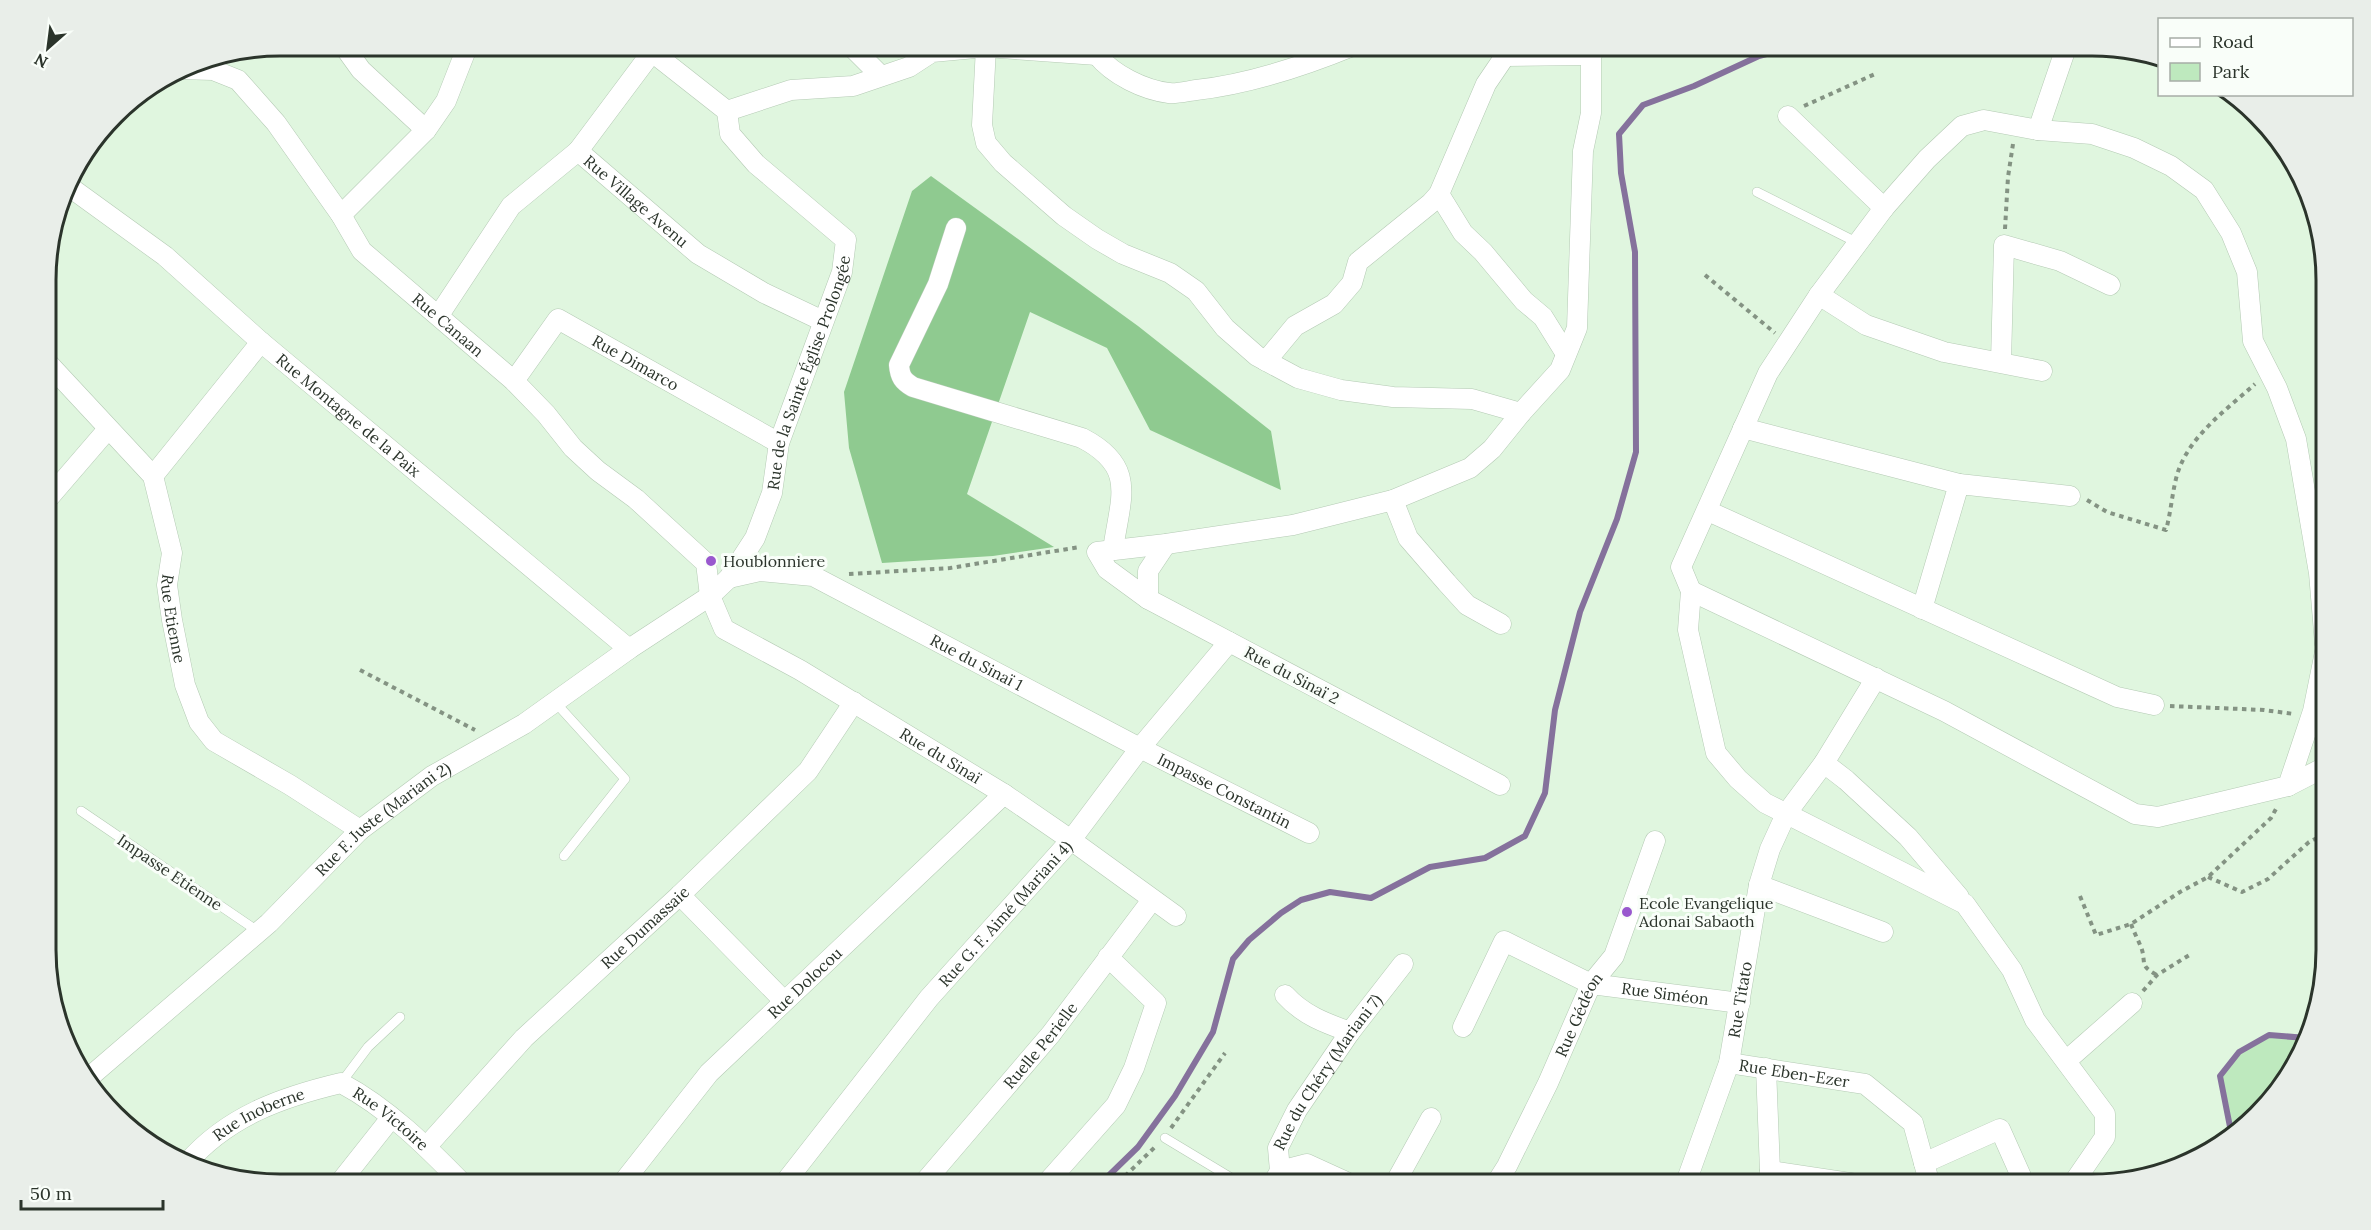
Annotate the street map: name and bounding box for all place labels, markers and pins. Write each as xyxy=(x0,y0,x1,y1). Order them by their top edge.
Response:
place label: Houblonniere xyxy=(723,551,825,571)
marker: Houblonniere xyxy=(704,554,718,568)
place label: Ecole Evangelique Adonai Sabaoth xyxy=(1638,893,1774,931)
marker: Ecole Evangelique Adonai Sabaoth xyxy=(1620,905,1634,919)

